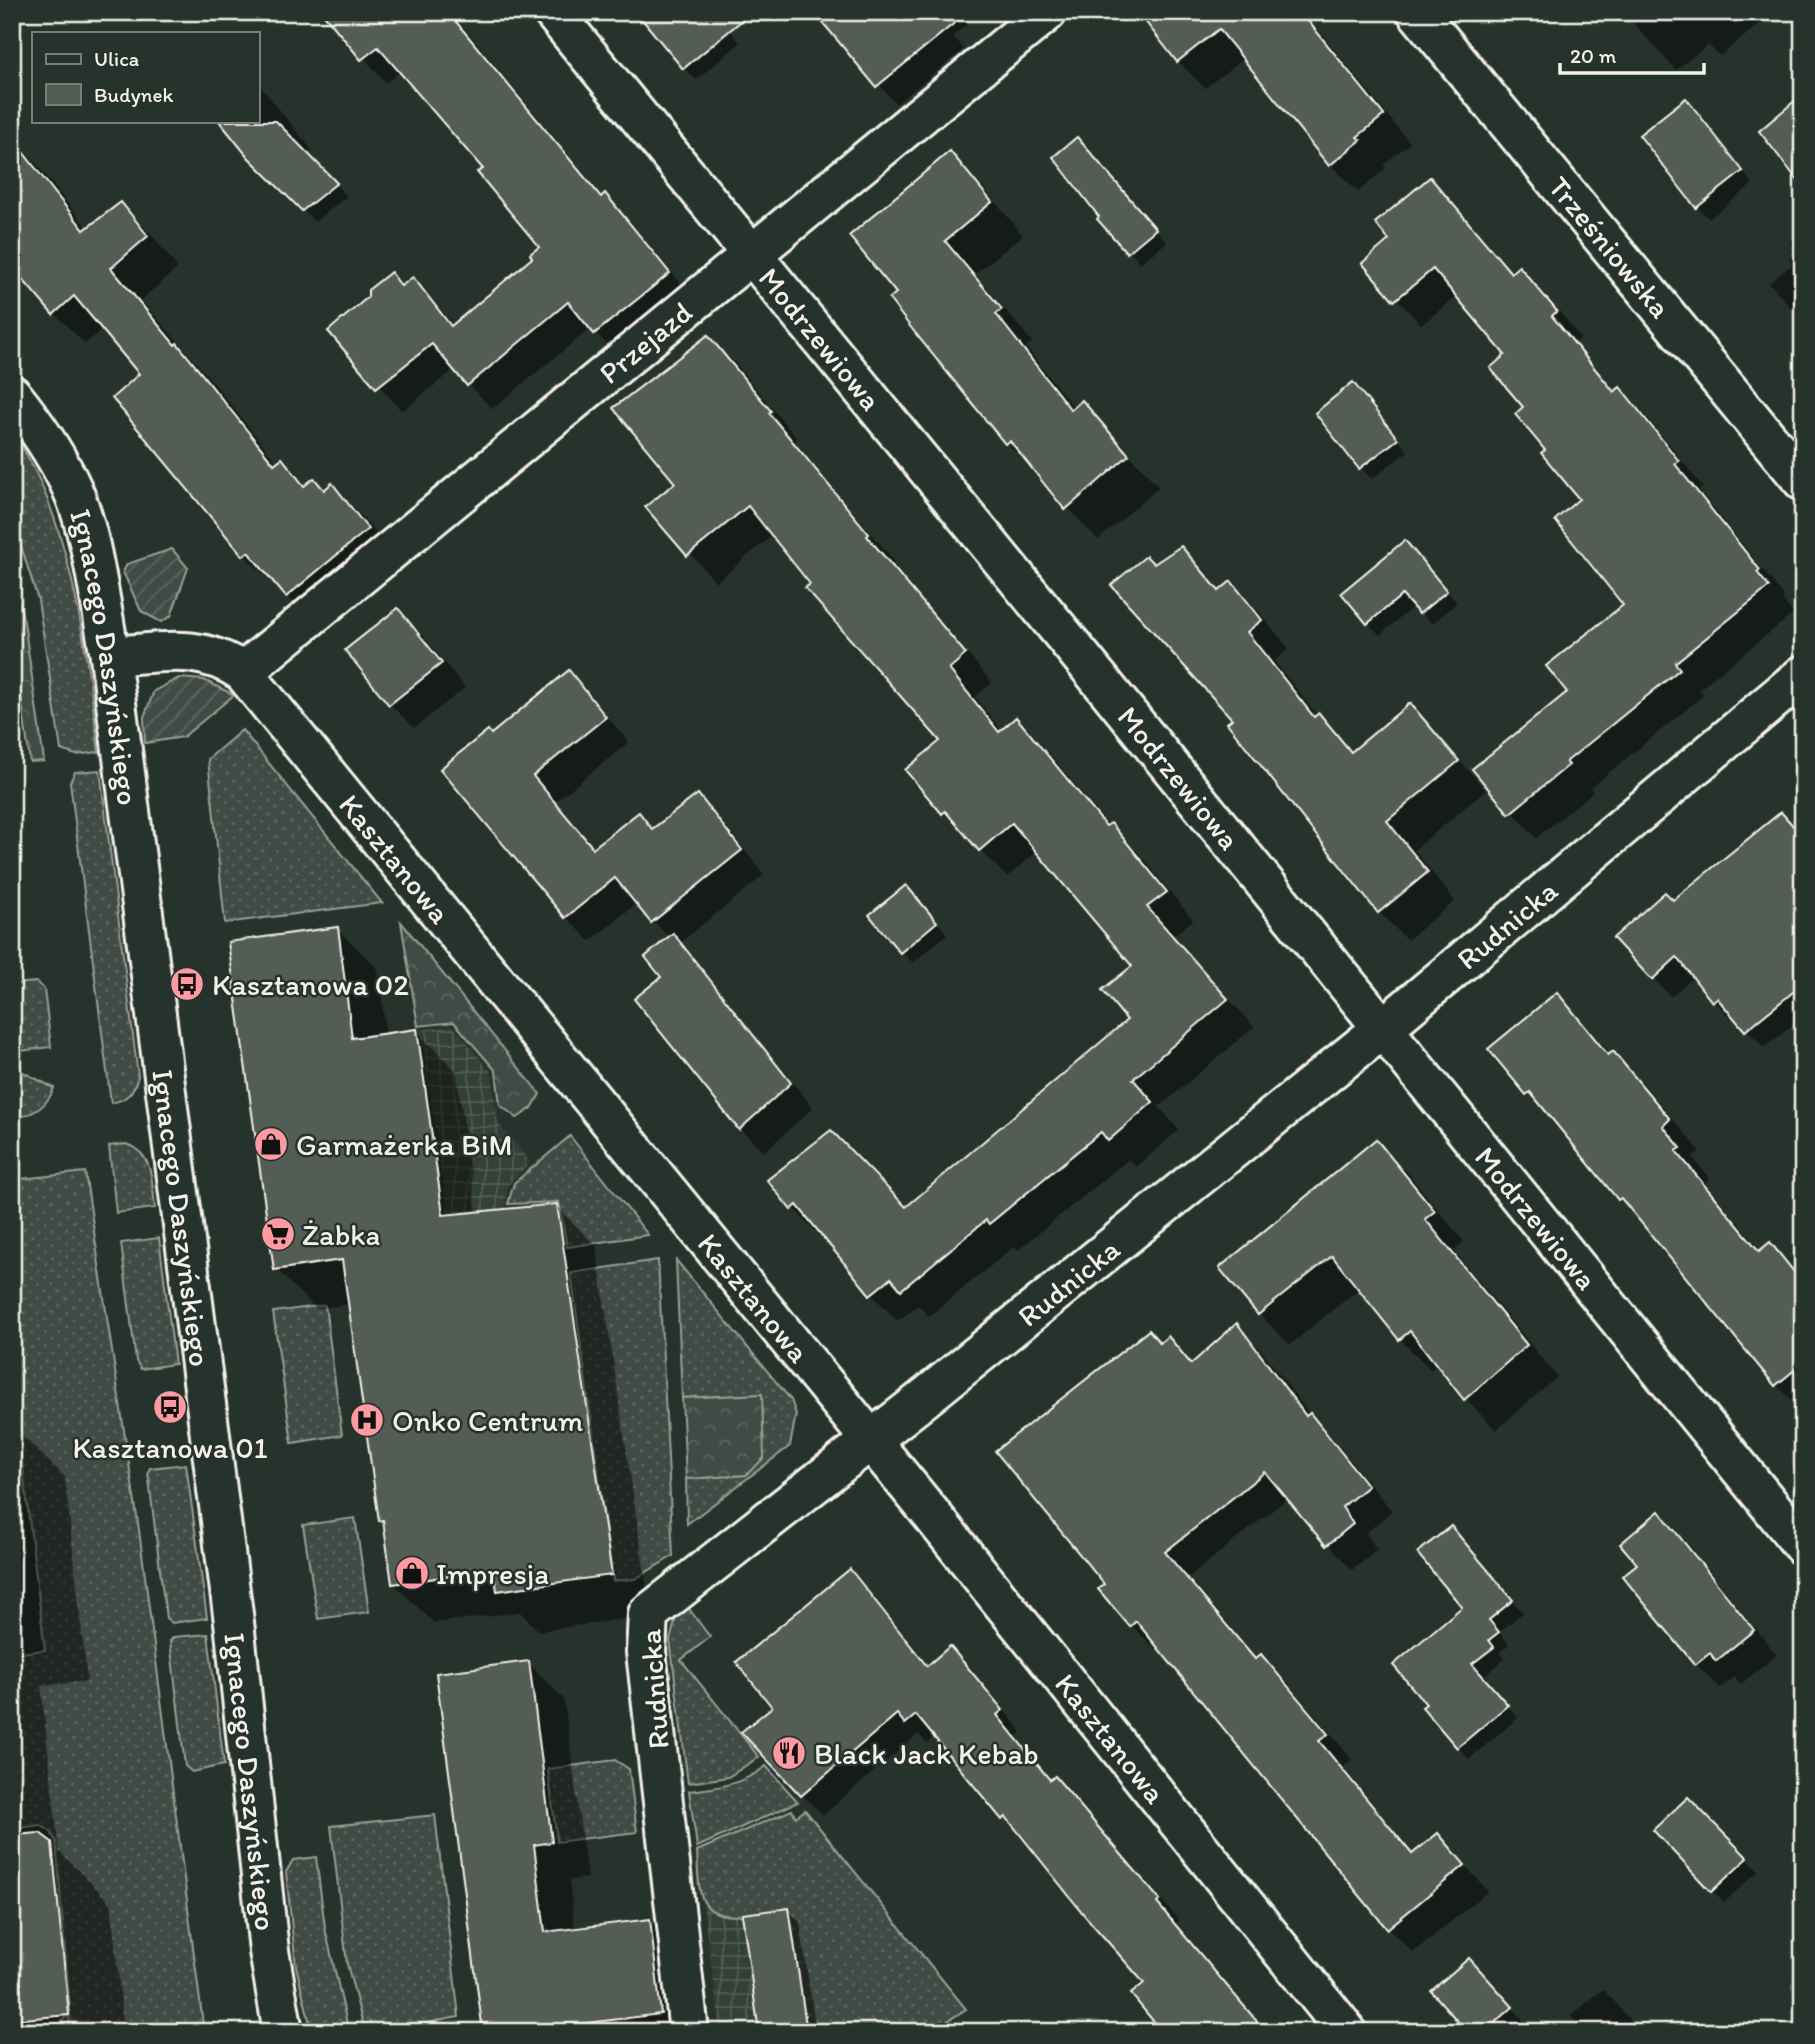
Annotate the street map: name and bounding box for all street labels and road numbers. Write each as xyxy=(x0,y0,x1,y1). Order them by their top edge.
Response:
street label: Trześniowska xyxy=(1541,168,1680,325)
street label: Modrzewiowa xyxy=(751,260,890,418)
street label: Przejazd xyxy=(591,293,699,391)
street label: Ignacego Daszyńskiego xyxy=(63,504,147,807)
street label: Modrzewiowa xyxy=(1110,698,1248,857)
street label: Kasztanowa xyxy=(332,786,459,931)
street label: Rudnicka xyxy=(1449,871,1565,977)
street label: Ignacego Daszyńskiego xyxy=(145,1067,220,1369)
street label: Modrzewiowa xyxy=(1467,1139,1606,1297)
street label: Kasztanowa xyxy=(690,1225,818,1370)
street label: Rudnicka xyxy=(1010,1230,1127,1334)
street label: Rudnicka xyxy=(631,1627,677,1750)
street label: Ignacego Daszyńskiego xyxy=(217,1631,285,1932)
street label: Kasztanowa xyxy=(1048,1666,1175,1811)

